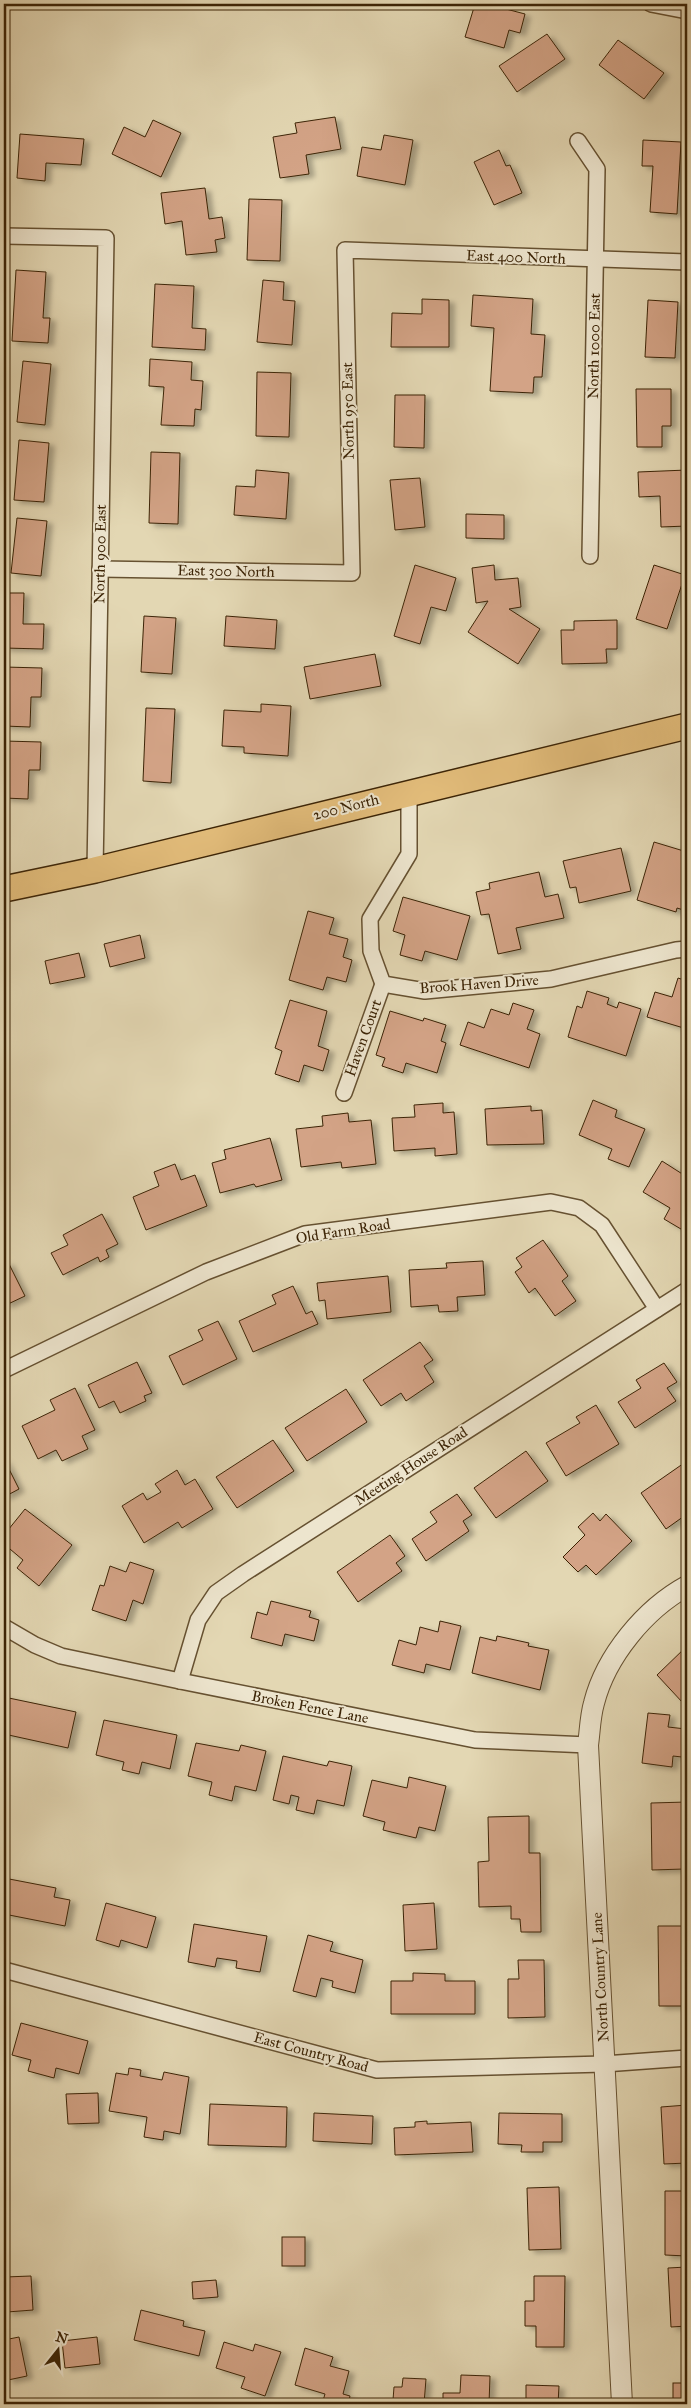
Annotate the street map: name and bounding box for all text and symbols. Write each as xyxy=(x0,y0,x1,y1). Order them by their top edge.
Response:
street label: East 400 North xyxy=(466,246,567,268)
street label: North 1000 East xyxy=(584,292,604,399)
street label: North 950 East xyxy=(338,361,358,460)
street label: North 900 East xyxy=(90,504,110,604)
street label: East 300 North xyxy=(177,561,275,581)
street label: 200 North xyxy=(311,790,382,824)
street label: Brook Haven Drive xyxy=(419,971,539,997)
street label: Haven Court xyxy=(341,996,385,1079)
street label: Old Farm Road xyxy=(294,1215,392,1247)
street label: Meeting House Road xyxy=(351,1423,471,1509)
street label: Broken Fence Lane xyxy=(250,1687,370,1727)
street label: North Country Lane xyxy=(588,1912,612,2042)
street label: East Country Road xyxy=(252,2028,371,2076)
north arrow xyxy=(32,2326,82,2376)
text: N xyxy=(53,2328,70,2348)

